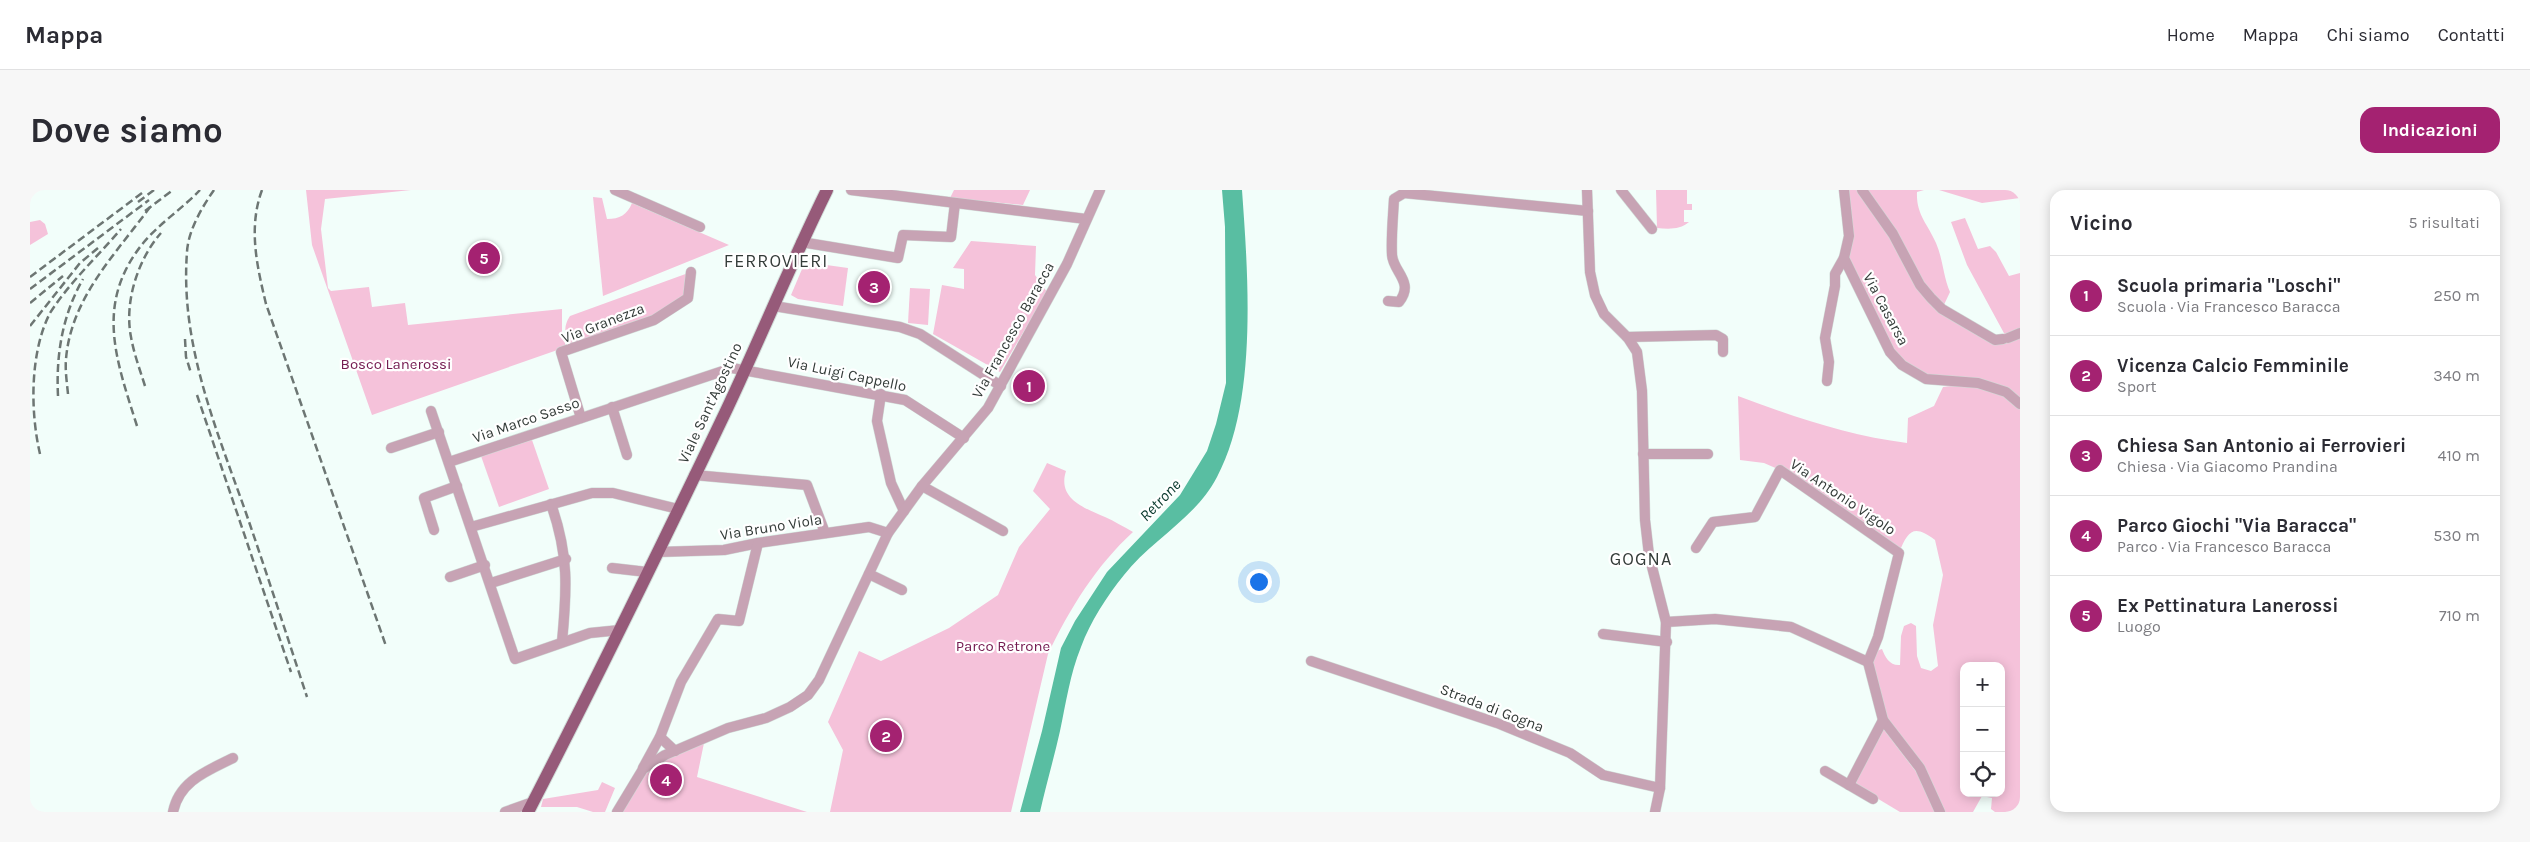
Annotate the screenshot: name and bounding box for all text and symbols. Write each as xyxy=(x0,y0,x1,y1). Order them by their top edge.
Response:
text: Mappa xyxy=(25,21,103,49)
text: Home xyxy=(2167,24,2215,46)
text: Mappa xyxy=(2243,24,2299,46)
text: Chi siamo xyxy=(2327,24,2410,46)
text: Contatti xyxy=(2438,24,2505,46)
button: Indicazioni xyxy=(2360,107,2500,153)
text: Dove siamo xyxy=(30,110,223,151)
text: Vicino xyxy=(2070,211,2133,235)
text: 5 risultati xyxy=(2408,213,2480,232)
pin: 5 xyxy=(468,239,500,277)
district label: FERROVIERI xyxy=(724,250,828,272)
street label: Via Francesco Baracca xyxy=(968,259,1058,401)
pin: 3 xyxy=(858,268,890,306)
street label: Via Casarsa xyxy=(1859,270,1913,348)
text: Scuola primaria "Loschi" xyxy=(2117,275,2340,297)
text: 1 xyxy=(2083,286,2089,305)
text: 250 m xyxy=(2433,286,2480,305)
text: Scuola · Via Francesco Baracca xyxy=(2117,297,2340,316)
street label: Via Granezza xyxy=(559,299,647,347)
street label: Viale Sant'Agostino xyxy=(674,340,746,466)
street label: Via Luigi Cappello xyxy=(786,353,908,395)
park label: Bosco Lanerossi xyxy=(341,355,451,373)
text: Vicenza Calcio Femminile xyxy=(2117,355,2349,377)
text: 2 xyxy=(2081,366,2091,385)
text: 340 m xyxy=(2433,366,2480,385)
pin: 1 xyxy=(1013,367,1045,405)
text: Sport xyxy=(2117,377,2157,396)
street label: Via Marco Sasso xyxy=(470,393,582,447)
text: Chiesa San Antonio ai Ferrovieri xyxy=(2117,435,2406,457)
text: 3 xyxy=(2081,446,2091,465)
text: 410 m xyxy=(2438,446,2480,465)
street label: Via Antonio Vigolo xyxy=(1787,455,1899,539)
text: Chiesa · Via Giacomo Prandina xyxy=(2117,457,2338,476)
water label: Retrone xyxy=(1135,475,1185,525)
street label: Via Bruno Viola xyxy=(719,510,823,544)
text: Parco Giochi "Via Baracca" xyxy=(2117,515,2356,537)
text: 4 xyxy=(2081,526,2091,545)
text: 530 m xyxy=(2433,526,2480,545)
text: Parco · Via Francesco Baracca xyxy=(2117,537,2331,556)
district label: GOGNA xyxy=(1610,548,1672,570)
your location xyxy=(1246,569,1272,595)
text: Ex Pettinatura Lanerossi xyxy=(2117,595,2338,617)
text: 5 xyxy=(2081,606,2091,625)
text: 710 m xyxy=(2439,606,2480,625)
text: Luogo xyxy=(2117,617,2161,636)
park label: Parco Retrone xyxy=(956,637,1050,655)
map controls xyxy=(1960,662,2005,797)
button: + xyxy=(1960,662,2005,707)
street label: Strada di Gogna xyxy=(1438,680,1546,736)
button: − xyxy=(1960,707,2005,752)
pin: 2 xyxy=(870,717,902,755)
button: locate xyxy=(1960,752,2005,797)
pin: 4 xyxy=(650,761,682,799)

